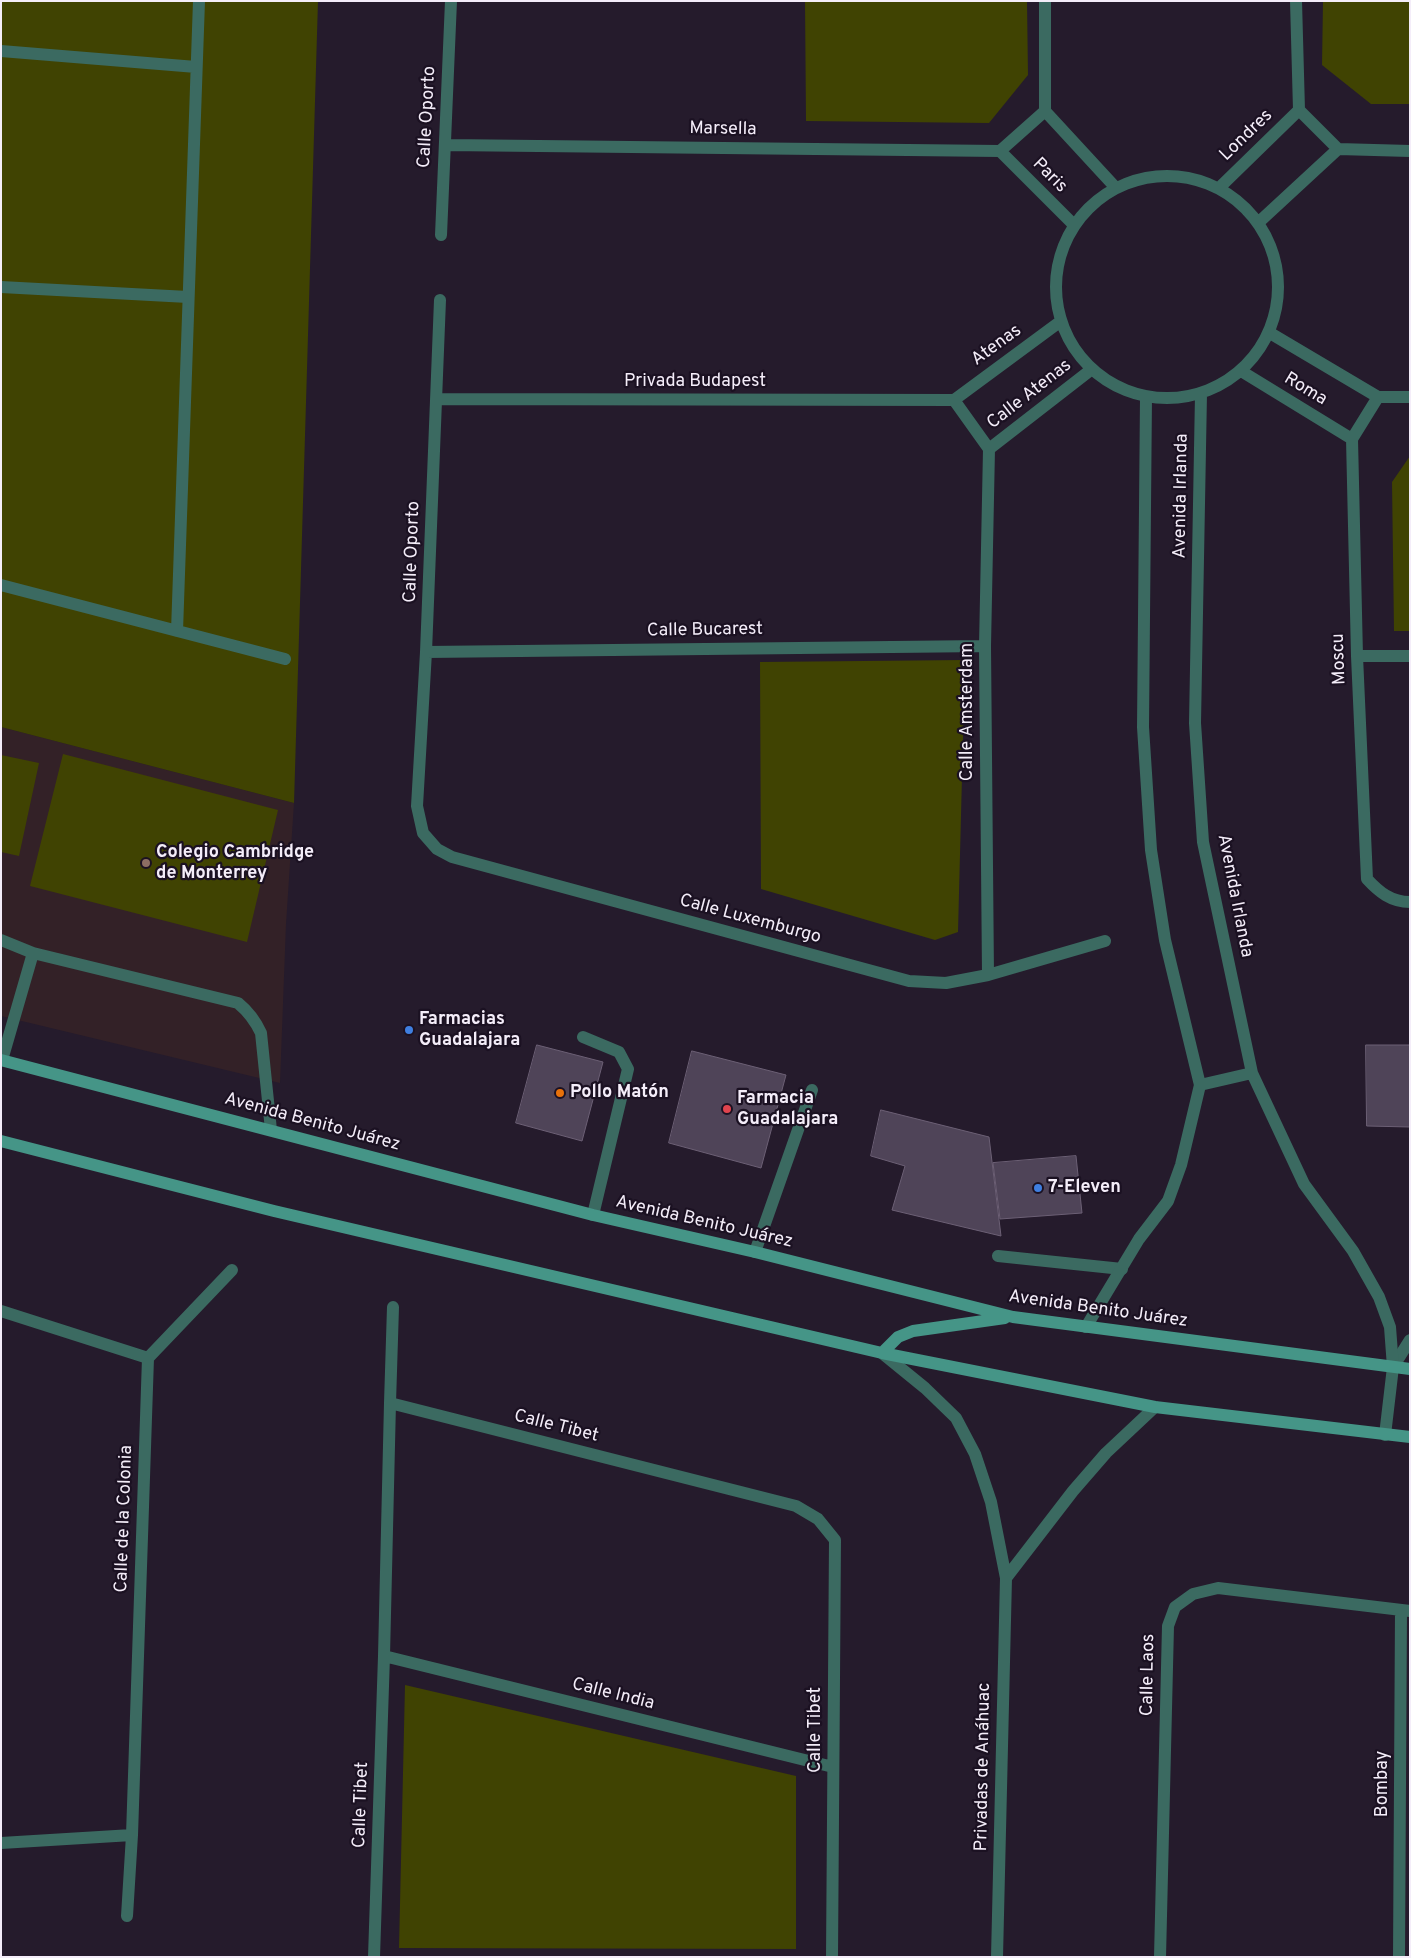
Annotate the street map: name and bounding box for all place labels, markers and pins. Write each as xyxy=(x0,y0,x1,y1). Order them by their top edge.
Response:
place label: Colegio Cambridge de Monterrey xyxy=(156,842,314,884)
marker: Colegio Cambridge de Monterrey xyxy=(140,857,152,869)
place label: Farmacias Guadalajara xyxy=(419,1009,520,1052)
marker: Farmacias Guadalajara xyxy=(403,1024,415,1036)
place label: Pollo Matón xyxy=(570,1082,669,1104)
marker: Pollo Matón xyxy=(554,1087,566,1099)
place label: Farmacia Guadalajara xyxy=(737,1088,838,1130)
marker: Farmacia Guadalajara xyxy=(721,1103,733,1115)
place label: 7-Eleven xyxy=(1048,1177,1121,1199)
marker: 7-Eleven xyxy=(1032,1182,1044,1194)

